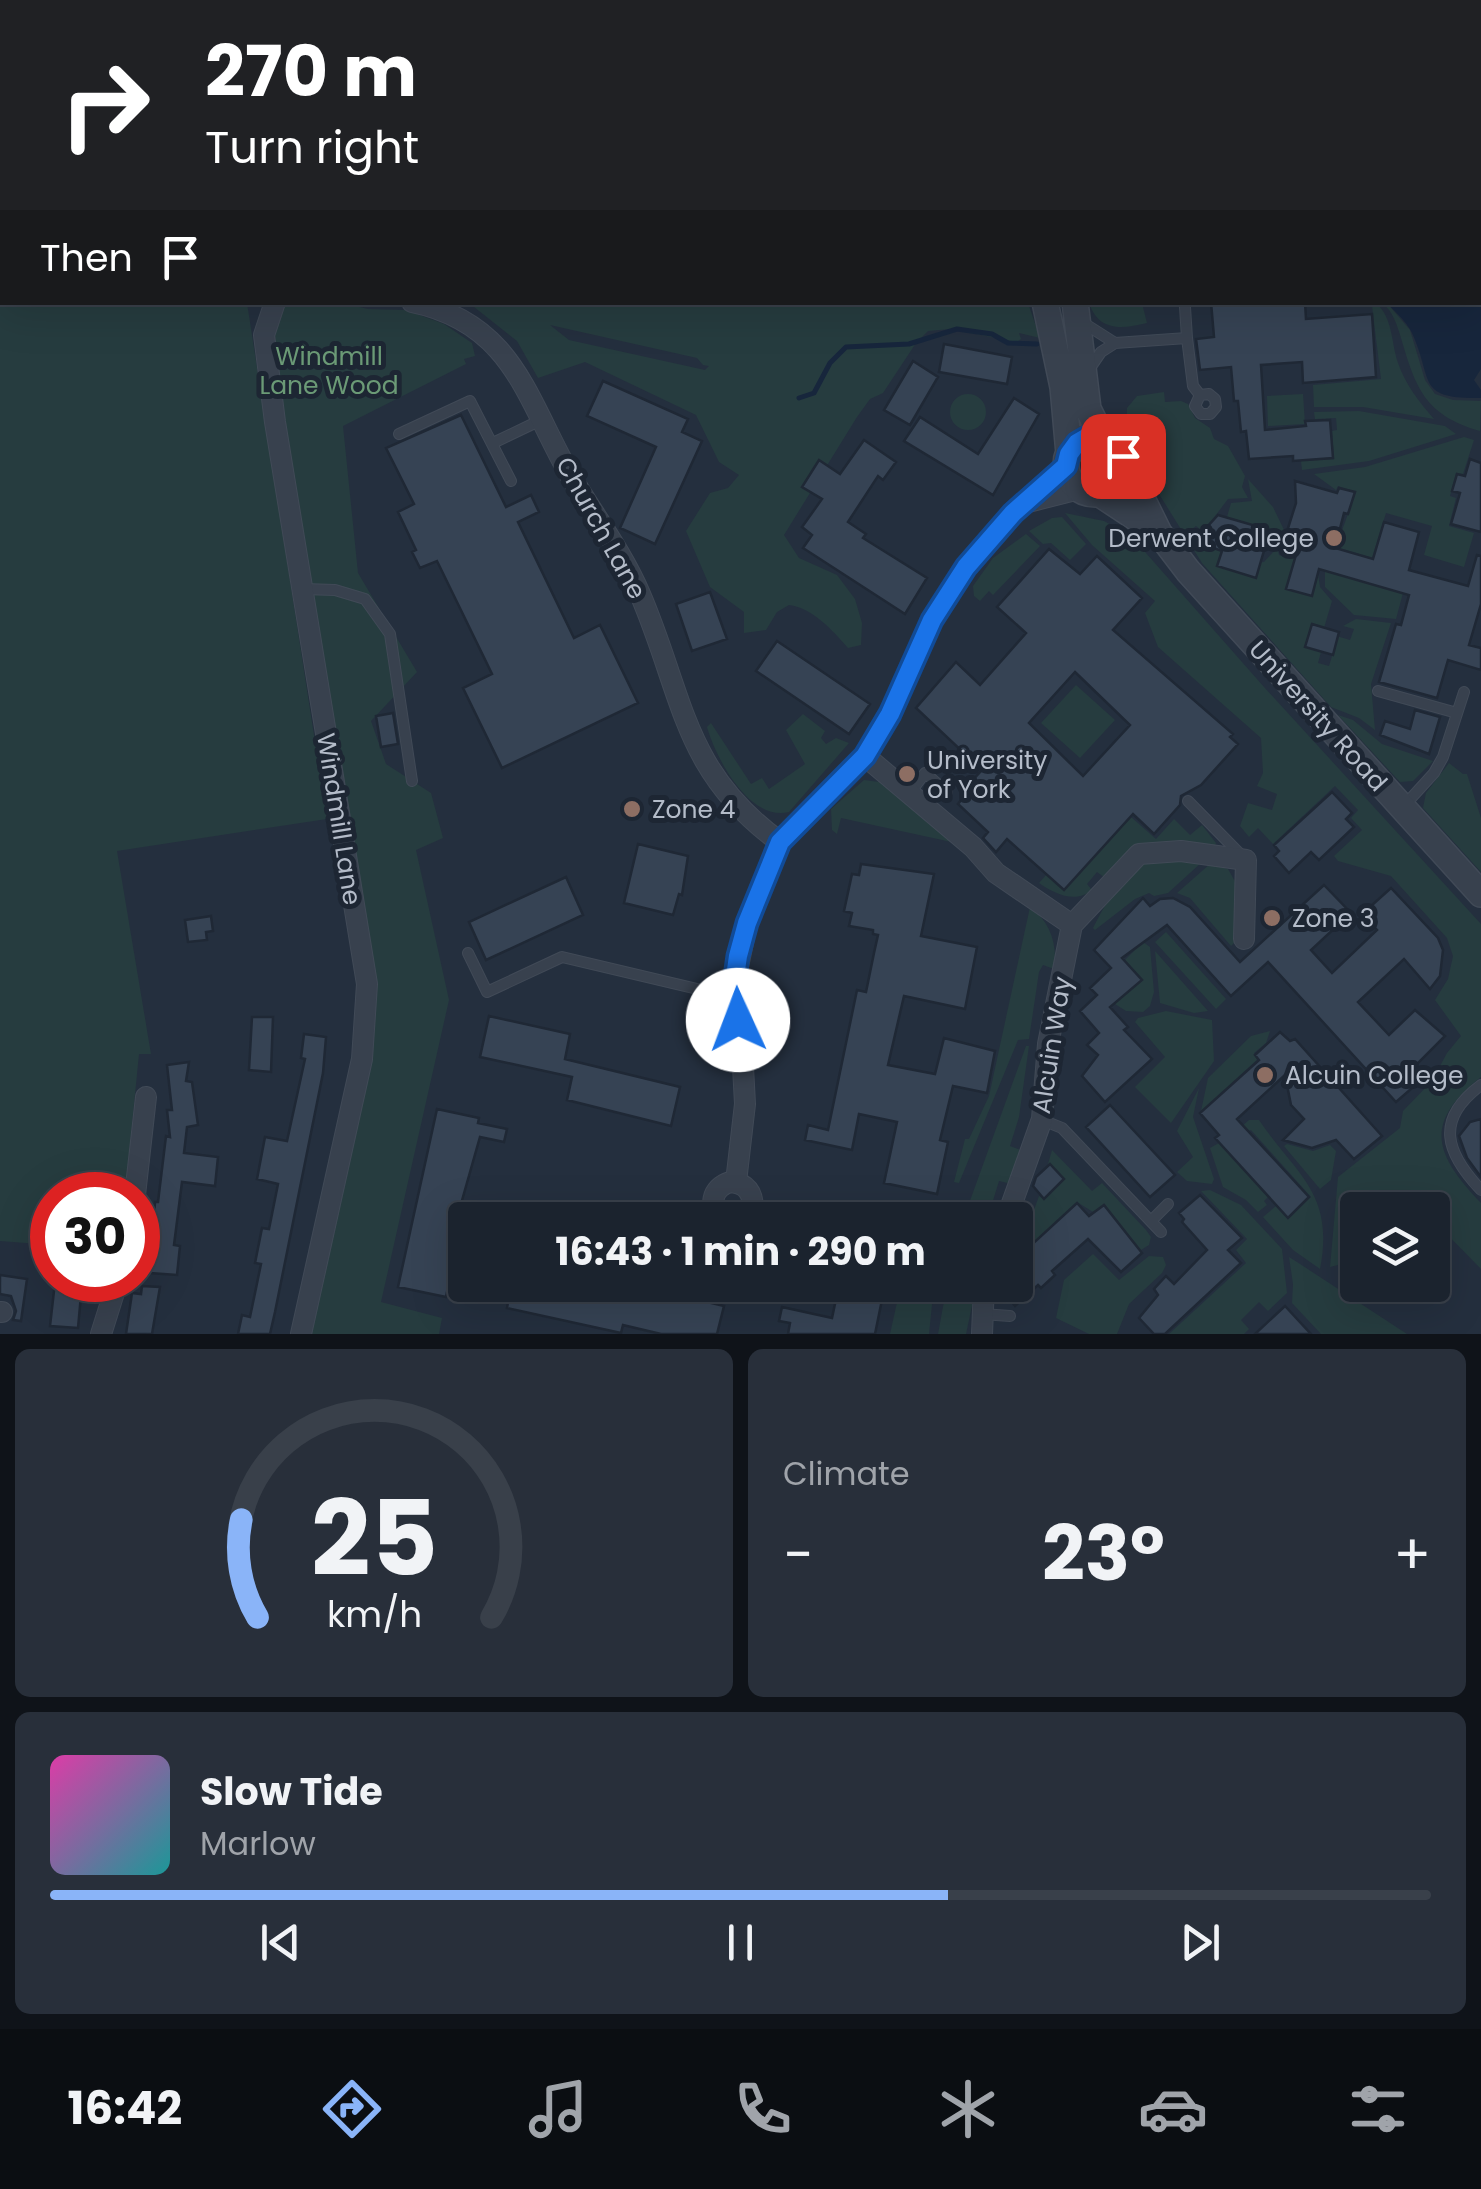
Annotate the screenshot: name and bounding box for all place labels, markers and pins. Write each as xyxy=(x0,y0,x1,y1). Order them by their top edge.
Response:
pin xyxy=(1081,414,1166,499)
place label: Derwent College xyxy=(1108,521,1314,556)
marker: Derwent College xyxy=(1323,527,1345,549)
place label: University of York xyxy=(927,743,1047,807)
marker: University of York xyxy=(896,763,918,785)
place label: Zone 4 xyxy=(652,792,735,827)
marker: Zone 4 xyxy=(621,798,643,820)
place label: Zone 3 xyxy=(1292,901,1374,936)
marker: Zone 3 xyxy=(1261,907,1283,929)
place label: Alcuin College xyxy=(1285,1058,1464,1093)
marker: Alcuin College xyxy=(1254,1064,1276,1086)

